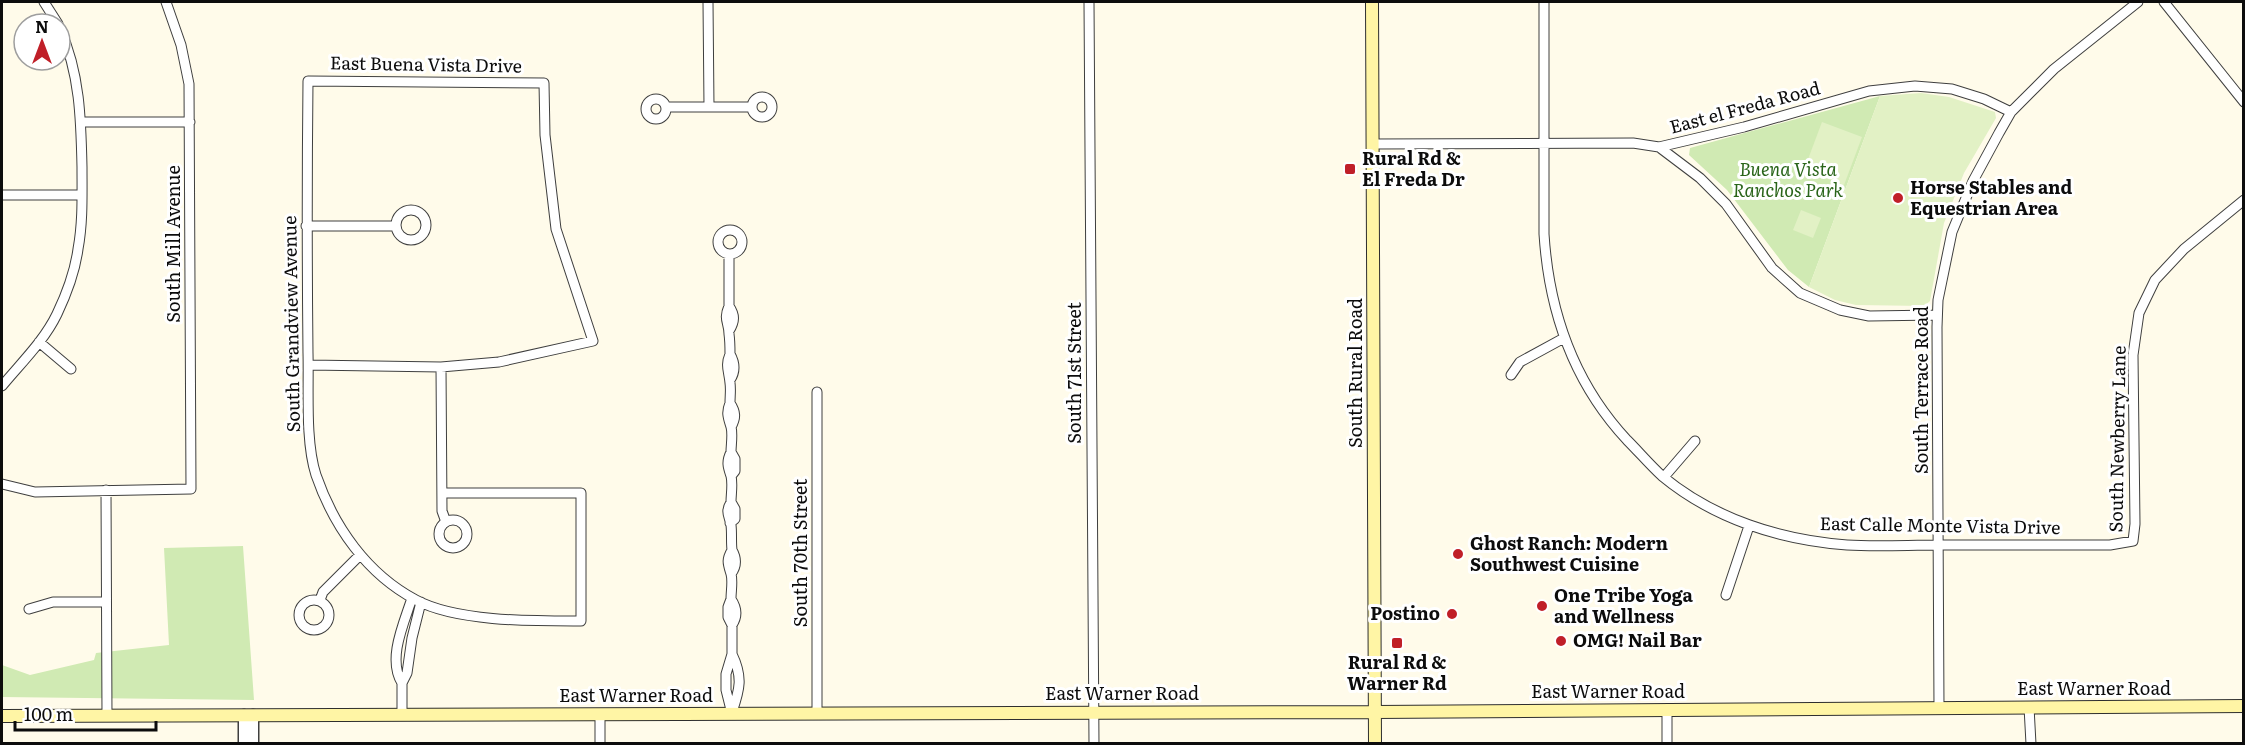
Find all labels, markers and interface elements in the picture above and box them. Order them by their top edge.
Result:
north arrow [12,12,72,72]
text: N [35,14,49,38]
street label: East Buena Vista Drive [330,48,522,79]
street label: East el Freda Road [1666,73,1823,140]
place label: Rural Rd & El Freda Dr [1362,144,1465,192]
park label: Buena Vista Ranchos Park [1733,155,1843,203]
marker: Rural Rd & El Freda Dr [1343,162,1357,176]
street label: South Mill Avenue [159,165,186,323]
place label: Horse Stables and Equestrian Area [1910,173,2072,221]
marker: Horse Stables and Equestrian Area [1891,191,1905,205]
street label: South Grandview Avenue [275,215,306,433]
street label: South Rural Road [1341,298,1368,448]
street label: South 71st Street [1060,301,1087,444]
street label: South Terrace Road [1907,306,1934,474]
street label: South Newberry Lane [2101,345,2132,533]
street label: South 70th Street [786,478,813,627]
street label: East Calle Monte Vista Drive [1819,509,2061,540]
place label: Ghost Ranch: Modern Southwest Cuisine [1470,529,1668,577]
marker: Ghost Ranch: Modern Southwest Cuisine [1451,547,1465,561]
place label: One Tribe Yoga and Wellness [1554,581,1693,629]
place label: Postino [1370,599,1440,626]
marker: One Tribe Yoga and Wellness [1535,599,1549,613]
marker: Postino [1445,607,1459,621]
place label: OMG! Nail Bar [1573,626,1702,653]
marker: OMG! Nail Bar [1554,634,1568,648]
marker: Rural Rd & Warner Rd [1390,636,1404,650]
place label: Rural Rd & Warner Rd [1347,648,1447,696]
street label: East Warner Road [2017,674,2171,701]
street label: East Warner Road [1531,677,1685,704]
street label: East Warner Road [1045,679,1199,706]
street label: East Warner Road [559,681,713,708]
scale bar [15,694,156,732]
text: 100 m [24,700,73,727]

